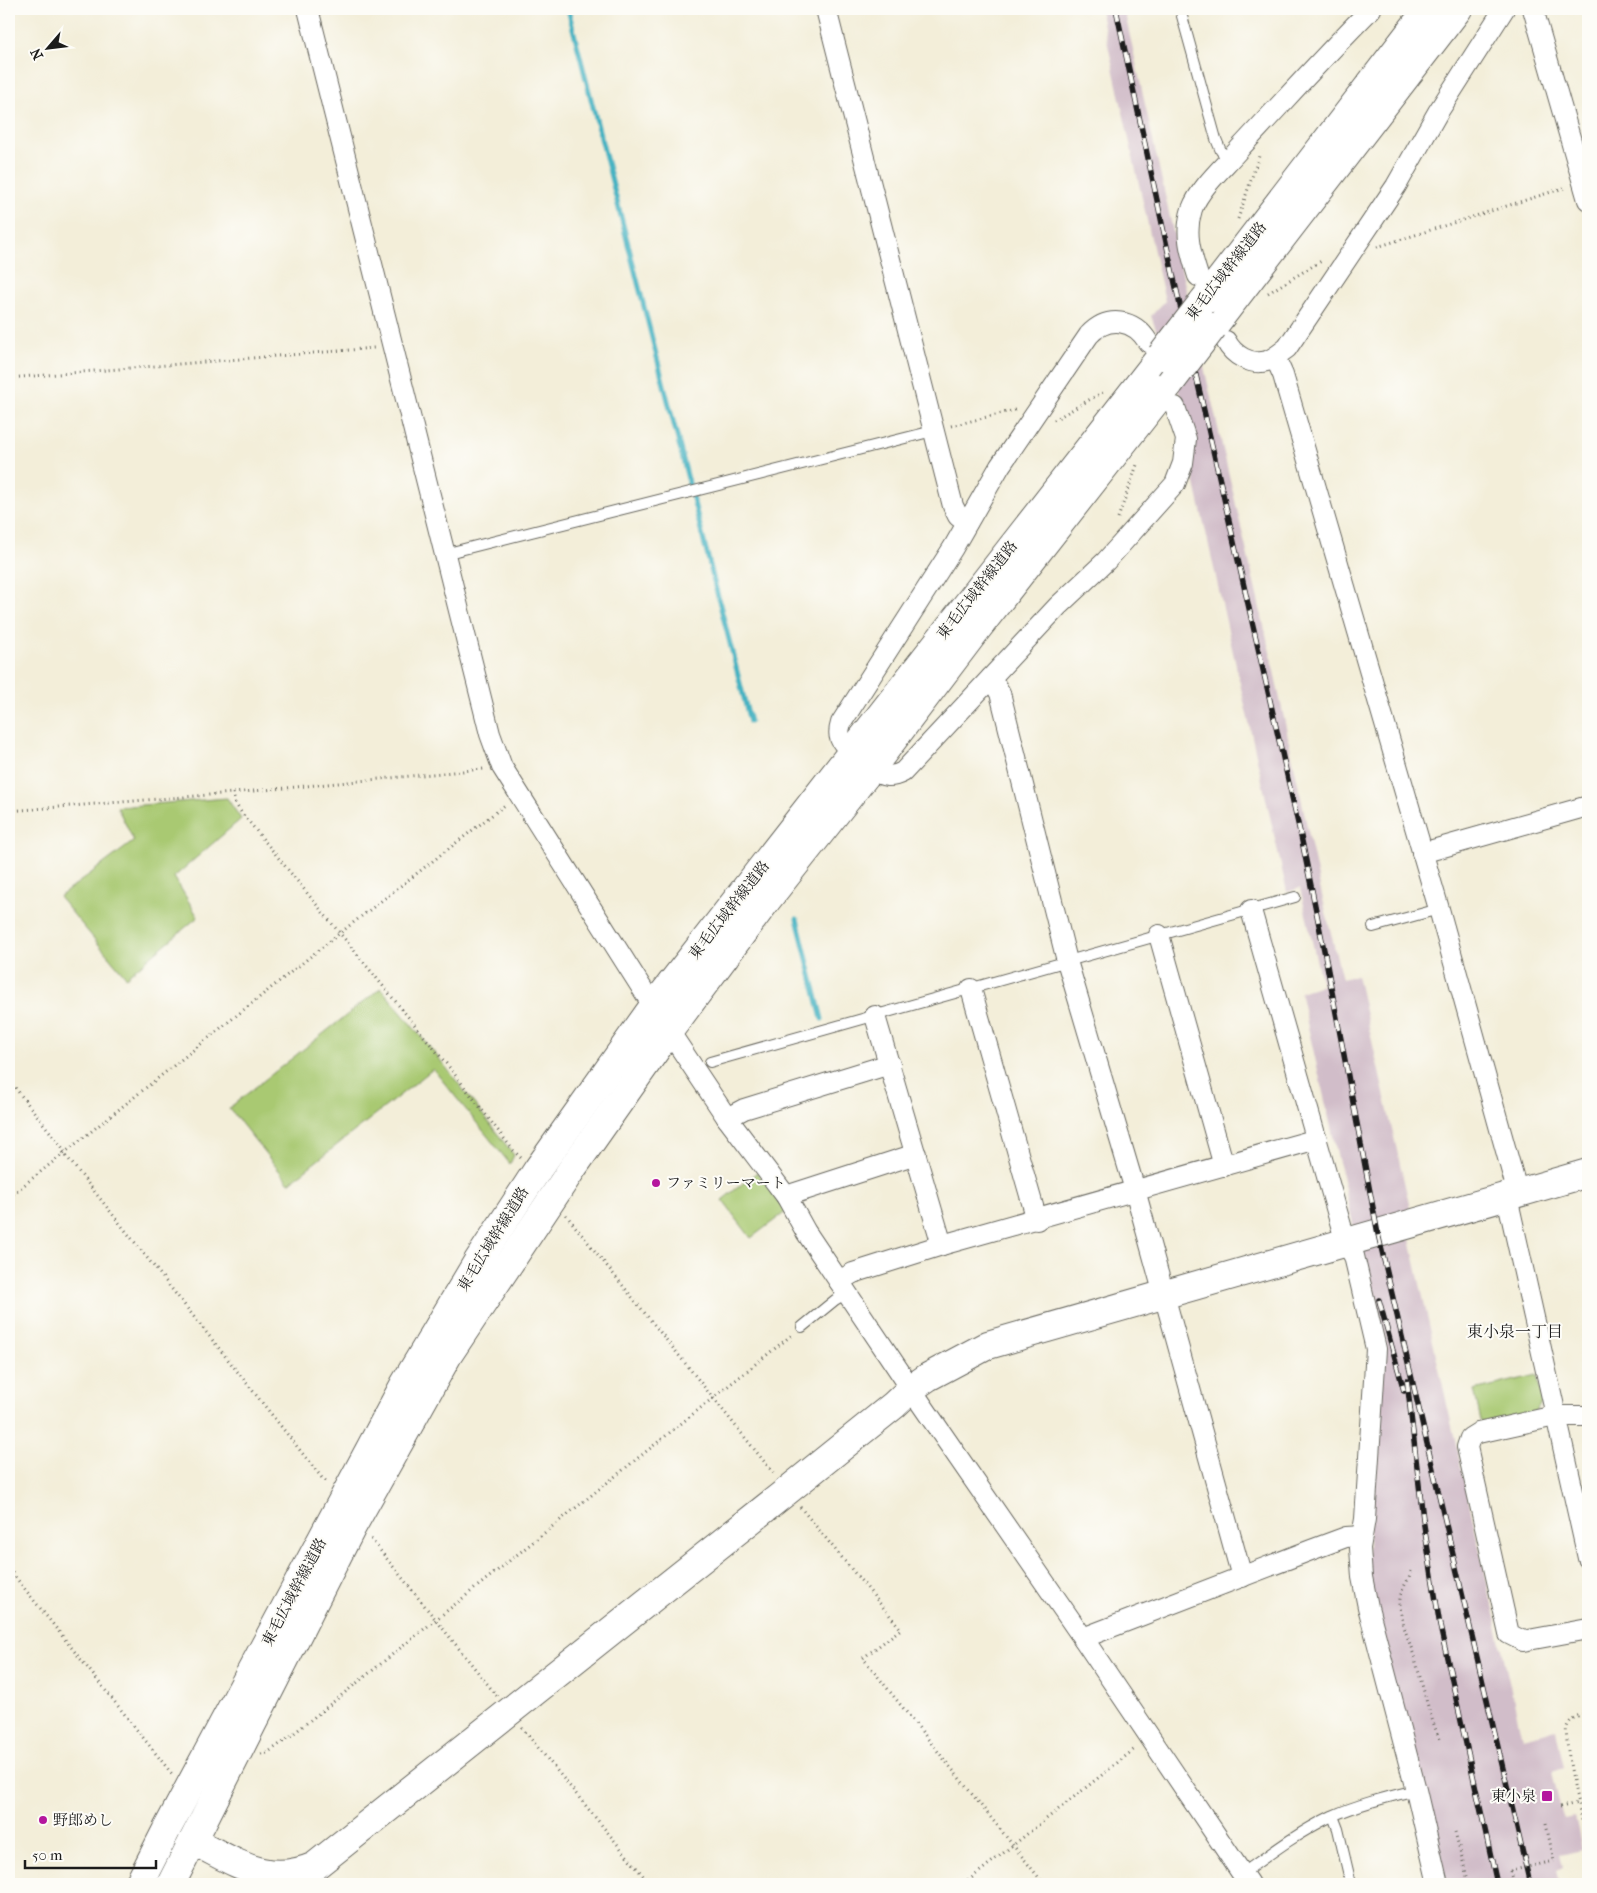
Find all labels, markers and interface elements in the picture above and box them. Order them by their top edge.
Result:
north arrow [22,22,72,72]
text: N [27,45,47,63]
street label: 東毛広域幹線道路 [1182,218,1270,324]
street label: 東毛広域幹線道路 [933,537,1021,643]
street label: 東毛広域幹線道路 [685,857,773,963]
place label: ファミリーマート [666,1174,786,1192]
marker: ファミリーマート [650,1177,662,1189]
street label: 東毛広域幹線道路 [454,1183,532,1295]
district label: 東小泉一丁目 [1467,1322,1563,1341]
street label: 東毛広域幹線道路 [258,1535,330,1649]
place label: 東小泉 [1491,1787,1536,1805]
marker: 東小泉 [1540,1789,1554,1803]
place label: 野郎めし [53,1811,113,1829]
marker: 野郎めし [37,1814,49,1826]
scale bar [25,1838,156,1870]
text: 50 m [32,1846,63,1864]

